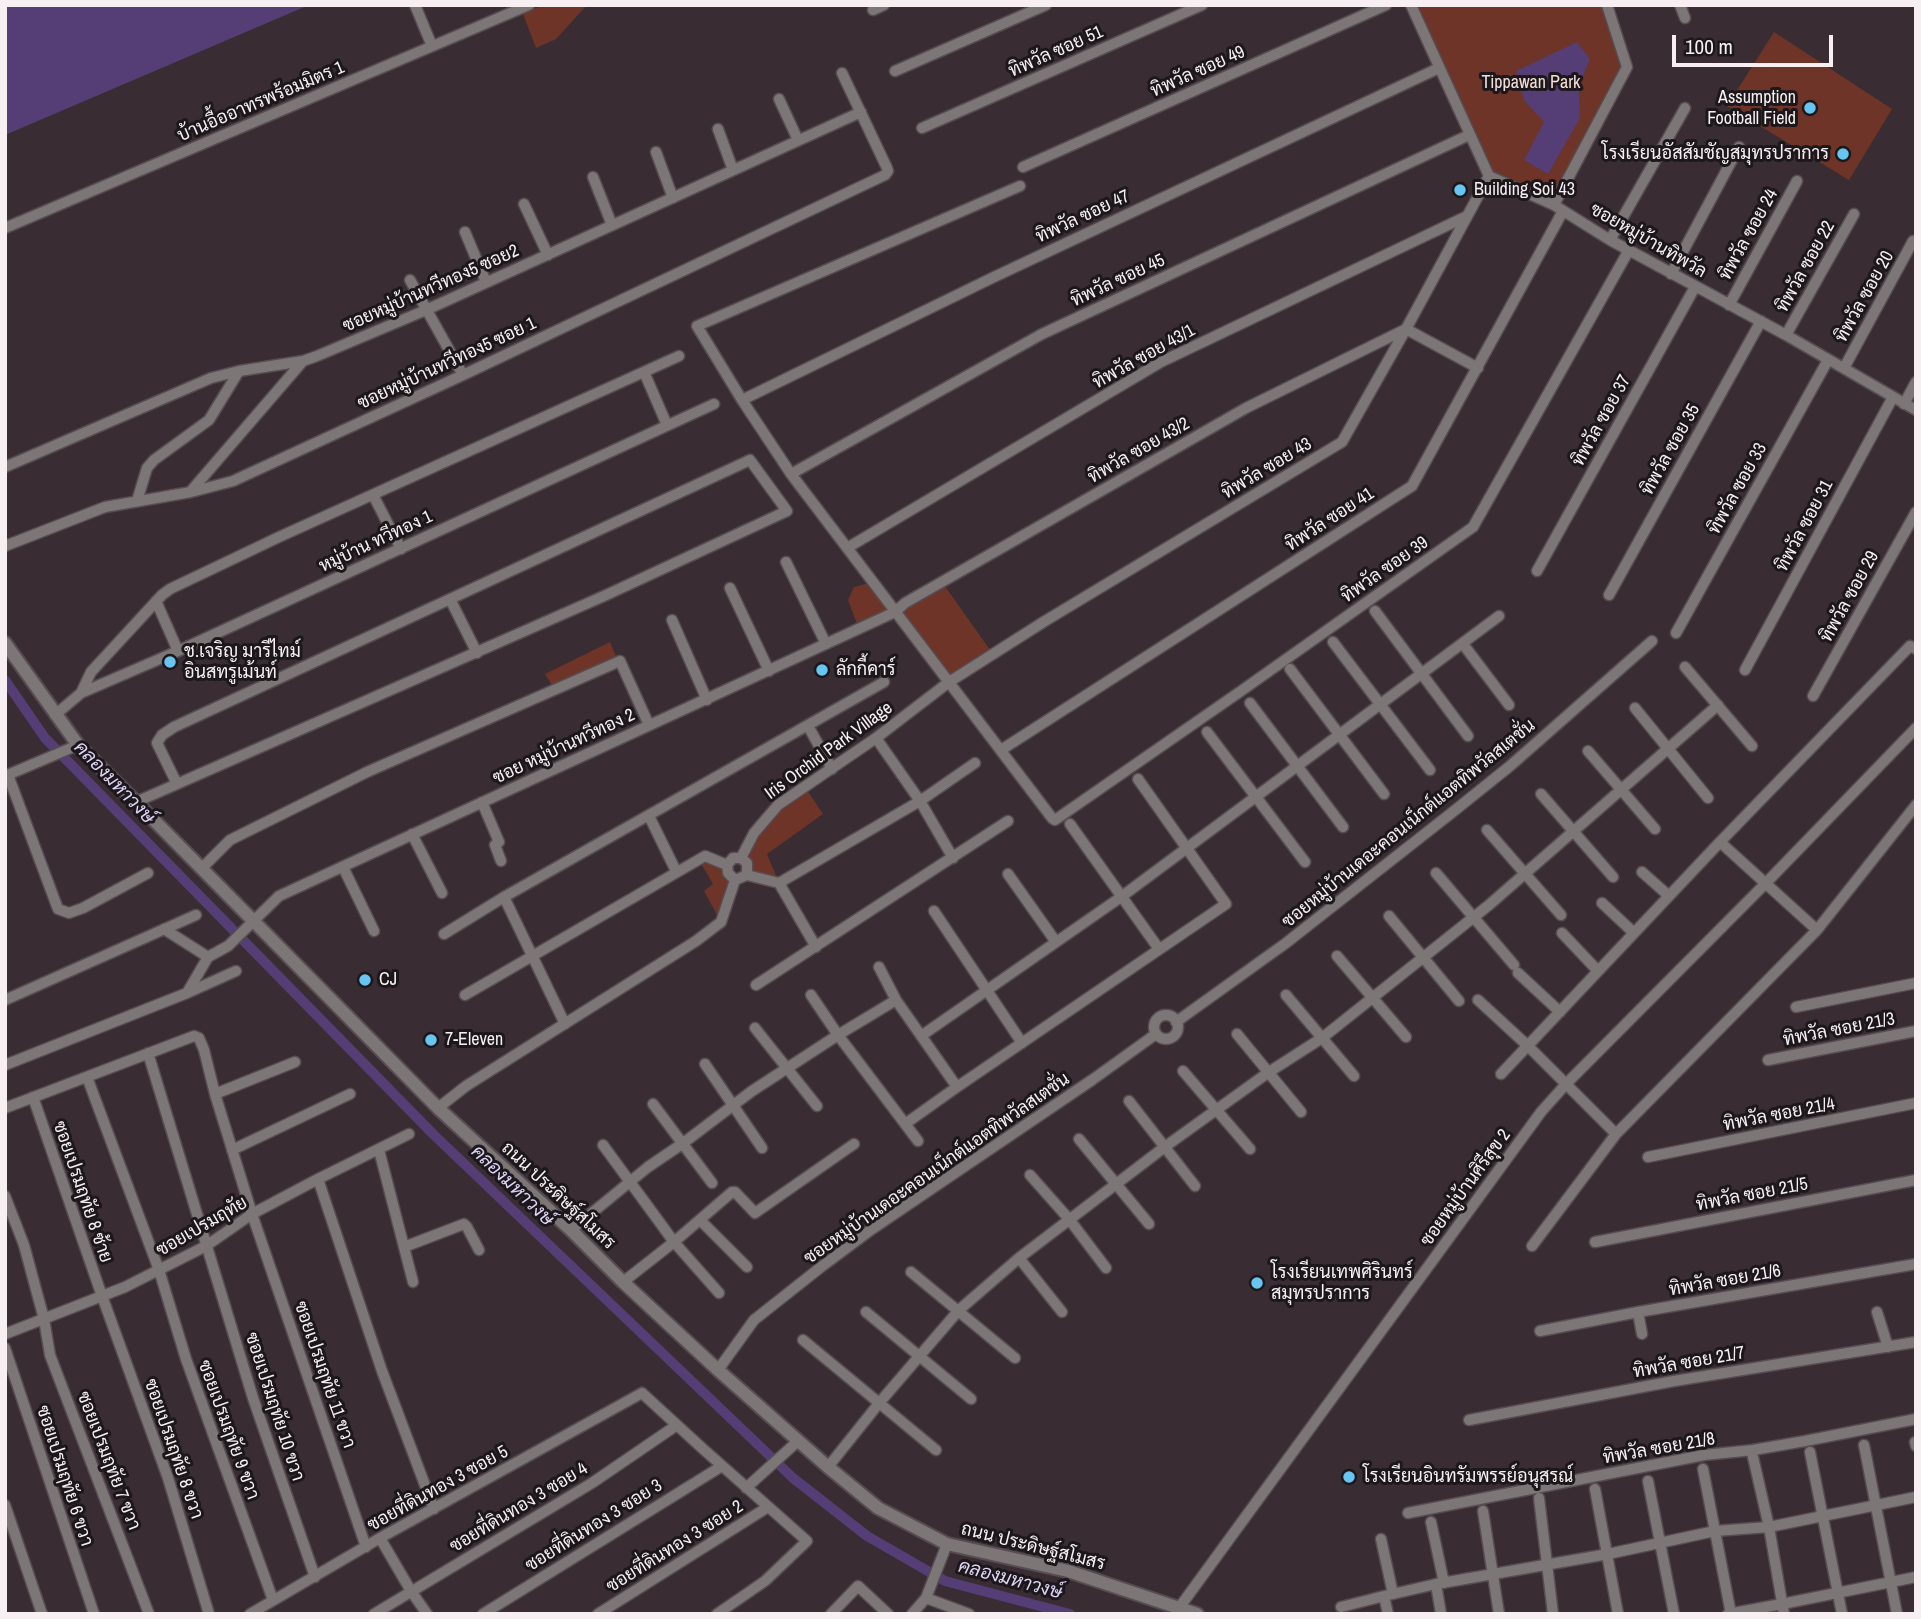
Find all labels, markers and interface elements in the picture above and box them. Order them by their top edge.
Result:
scale bar [1676,21,1837,65]
street label: ทิพวัล ซอย 51 [1005,22,1107,82]
text: 100 m [1685,32,1733,61]
street label: ทิพวัล ซอย 49 [1147,42,1249,102]
street label: บ้านอื้ออาทรพร้อมมิตร 1 [174,57,348,147]
park label: Tippawan Park [1482,72,1580,94]
place label: Assumption Football Field [1707,87,1796,130]
marker: Assumption Football Field [1802,100,1818,116]
place label: โรงเรียนอัสสัมชัญสมุทรปราการ [1602,143,1829,165]
marker: โรงเรียนอัสสัมชัญสมุทรปราการ [1835,146,1851,162]
place label: Building Soi 43 [1474,179,1575,201]
marker: Building Soi 43 [1452,182,1468,198]
street label: ทิพวัล ซอย 47 [1033,186,1133,248]
street label: ทิพวัล ซอย 24 [1715,186,1783,284]
street label: ซอยหมู่บ้านทิพวัล [1586,199,1710,283]
street label: ทิพวัล ซอย 22 [1772,218,1840,316]
street label: ซอยหมู่บ้านทวีทอง5 ซอย2 [340,240,522,338]
street label: ทิพวัล ซอย 20 [1831,248,1899,346]
street label: ทิพวัล ซอย 45 [1068,250,1168,312]
street label: ซอยหมู่บ้านทวีทอง5 ซอย 1 [354,313,540,415]
street label: ทิพวัล ซอย 43/1 [1089,320,1199,394]
street label: ทิพวัล ซอย 37 [1568,372,1636,470]
street label: ทิพวัล ซอย 35 [1637,401,1705,499]
street label: ทิพวัล ซอย 43/2 [1085,413,1193,489]
street label: ทิพวัล ซอย 43 [1218,434,1316,504]
street label: ทิพวัล ซอย 33 [1704,440,1772,538]
street label: ทิพวัล ซอย 31 [1772,476,1838,576]
street label: ทิพวัล ซอย 41 [1282,483,1378,557]
street label: หมู่บ้าน ทวีทอง 1 [316,506,436,578]
street label: ทิพวัล ซอย 39 [1337,532,1433,608]
street label: ทิพวัล ซอย 29 [1816,548,1884,646]
place label: ช.เจริญ มารีไทม์ อินสทรูเม้นท์ [184,641,301,684]
marker: ช.เจริญ มารีไทม์ อินสทรูเม้นท์ [162,654,178,670]
place label: ลักกี้คาร์ [836,659,895,681]
marker: ลักกี้คาร์ [814,662,830,678]
street label: Iris Orchid Park Village [761,697,897,805]
street label: ซอย หมู่บ้านทวีทอง 2 [490,705,638,789]
street label: ซอยหมู่บ้านเดอะคอนเน็กต์แอตทิพวัลสเตชั่น [1278,715,1540,933]
water label: คลองมหาวงษ์ [69,737,159,829]
place label: CJ [379,969,397,991]
marker: CJ [357,972,373,988]
street label: ทิพวัล ซอย 21/3 [1781,1009,1897,1051]
place label: 7-Eleven [445,1029,503,1051]
marker: 7-Eleven [423,1032,439,1048]
street label: ซอยหมู่บ้านเดอะคอนเน็กต์แอตทิพวัลสเตชั่น [800,1069,1074,1269]
street label: ทิพวัล ซอย 21/4 [1721,1094,1837,1136]
street label: ซอยเปรมฤทัย 8 ซ้าย [48,1118,116,1266]
street label: ซอยหมู่บ้านศิรีสุข 2 [1416,1125,1516,1251]
street label: ถนน ประดิษฐ์สโมสร [497,1138,619,1254]
water label: คลองมหาวงษ์ [466,1141,558,1231]
street label: ทิพวัล ซอย 21/5 [1694,1174,1810,1216]
street label: ซอยเปรมฤทัย [153,1192,251,1262]
street label: ทิพวัล ซอย 21/6 [1667,1261,1783,1301]
place label: โรงเรียนเทพศิรินทร์ สมุทรปราการ [1271,1262,1413,1304]
marker: โรงเรียนเทพศิรินทร์ สมุทรปราการ [1249,1275,1265,1291]
street label: ซอยเปรมฤทัย 11 ขวา [289,1299,359,1451]
street label: ซอยเปรมฤทัย 10 ขวา [240,1330,308,1484]
street label: ทิพวัล ซอย 21/7 [1631,1343,1747,1383]
street label: ซอยเปรมฤทัย 9 ขวา [193,1357,263,1503]
street label: ซอยเปรมฤทัย 8 ขวา [139,1376,207,1522]
street label: ซอยเปรมฤทัย 7 ขวา [72,1389,144,1533]
street label: ซอยเปรมฤทัย 6 ขวา [31,1403,97,1549]
street label: ทิพวัล ซอย 21/8 [1601,1429,1717,1469]
street label: ซอยที่ดินทอง 3 ซอย 5 [364,1441,512,1537]
street label: ซอยที่ดินทอง 3 ซอย 4 [446,1458,592,1558]
place label: โรงเรียนอินทรัมพรรย์อนุสรณ์ [1363,1466,1573,1488]
marker: โรงเรียนอินทรัมพรรย์อนุสรณ์ [1341,1469,1357,1485]
street label: ซอยที่ดินทอง 3 ซอย 3 [522,1475,666,1577]
street label: ซอยที่ดินทอง 3 ซอย 2 [603,1496,747,1598]
street label: ถนน ประดิษฐ์สโมสร [959,1519,1107,1575]
water label: คลองมหาวงษ์ [956,1555,1064,1605]

